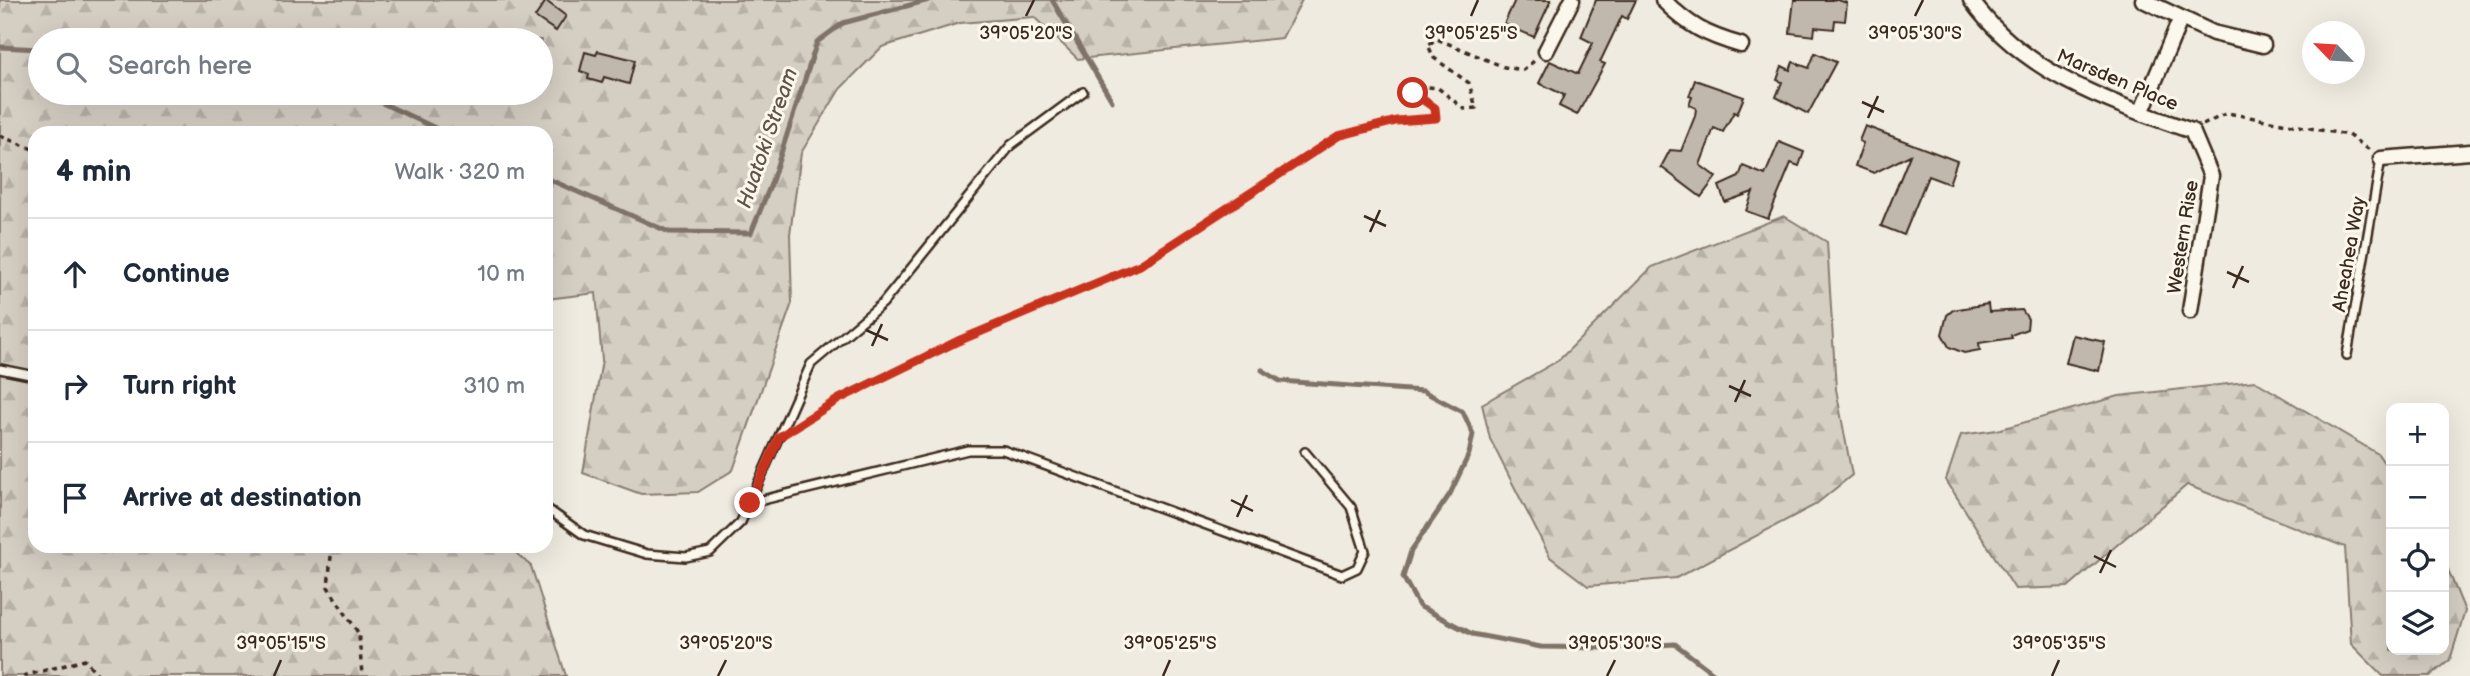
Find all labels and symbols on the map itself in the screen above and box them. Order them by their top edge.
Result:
north arrow [2302,21,2365,84]
text: 39°05'20"S [979,23,1073,44]
text: 39°05'25"S [1424,23,1518,44]
text: 39°05'30"S [1868,23,1962,44]
street label: Marsden Place [2053,44,2182,116]
water label: Huatoki Stream [732,65,803,211]
route start [1397,77,1428,108]
street label: Western Rise [2163,179,2204,296]
street label: Aheahea Way [2328,194,2371,314]
route end [734,487,765,518]
text: 39°05'15"S [236,633,326,654]
text: 39°05'20"S [679,633,773,654]
text: 39°05'25"S [1123,633,1217,654]
text: 39°05'30"S [1568,633,1662,654]
text: 39°05'35"S [2012,633,2106,654]

